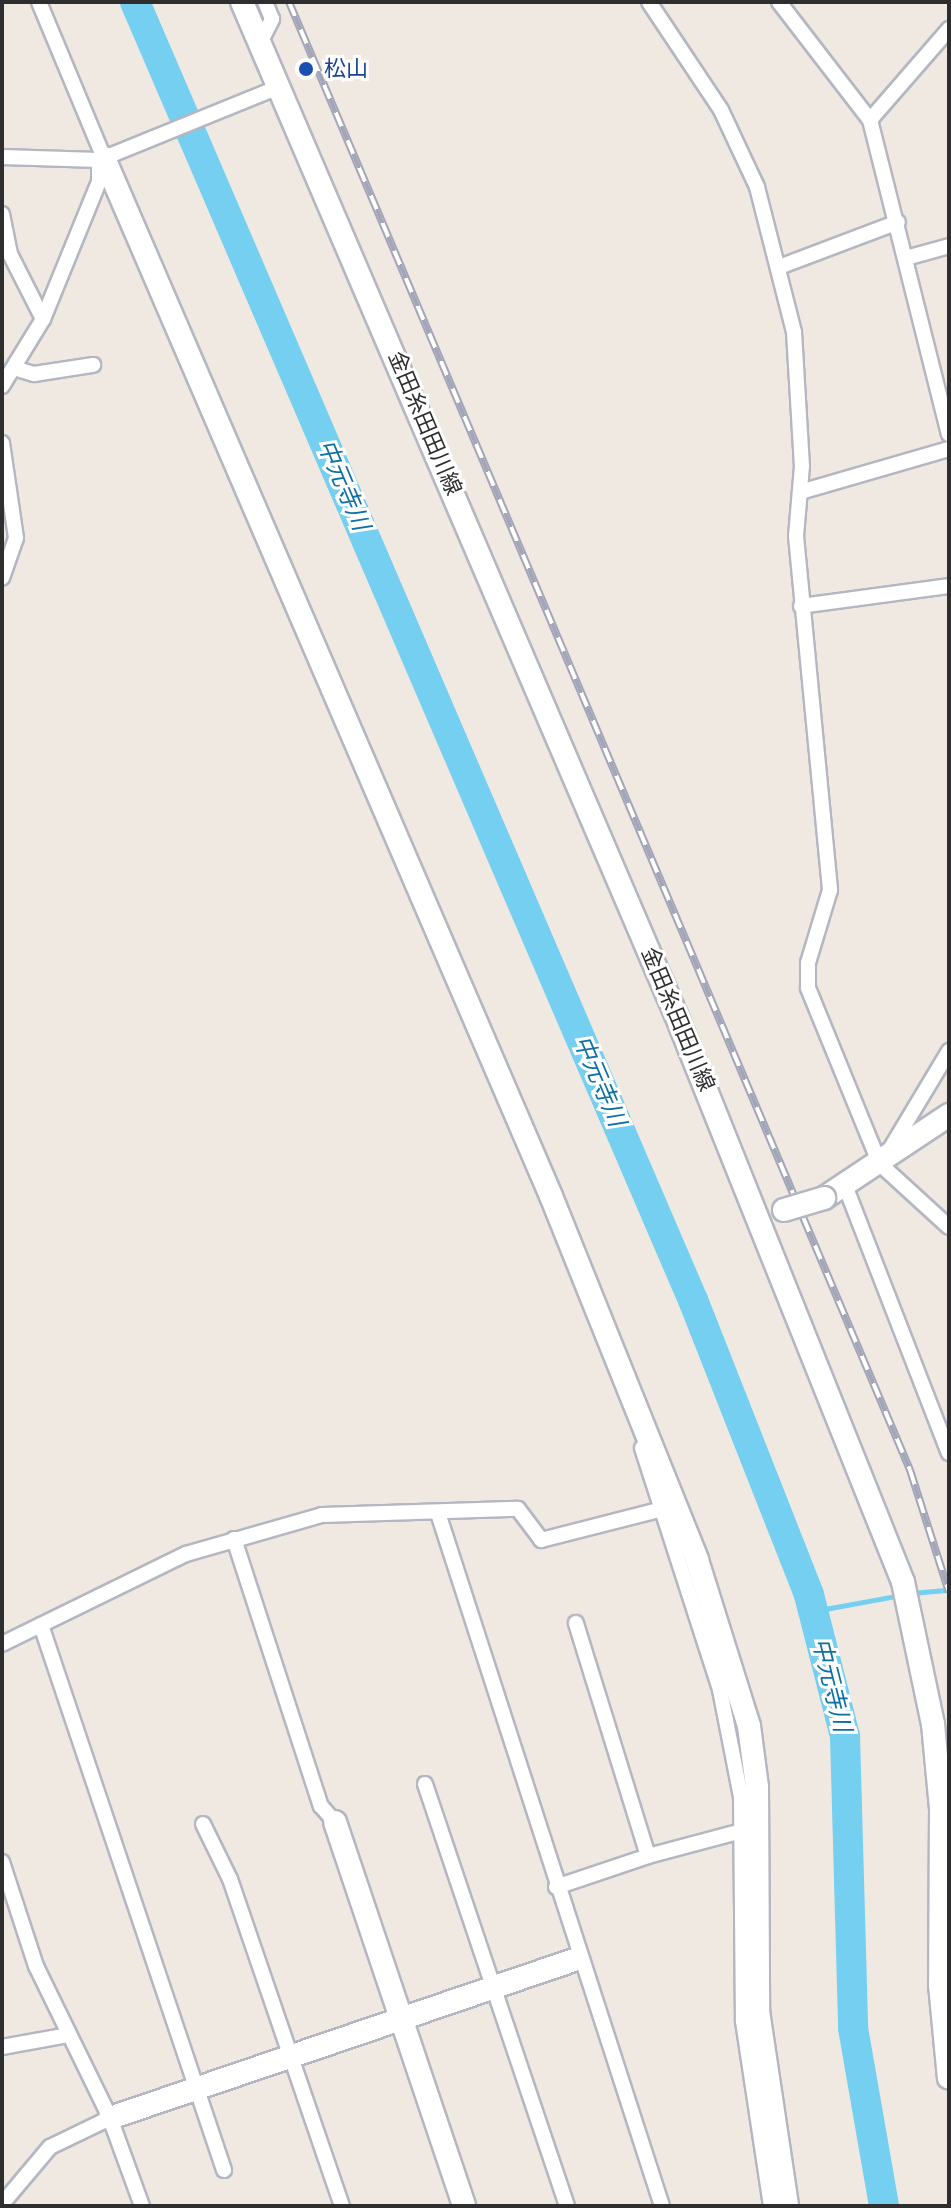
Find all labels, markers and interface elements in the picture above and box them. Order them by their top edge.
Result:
place label: 松山 [324,56,368,82]
marker: 松山 [295,58,317,80]
street label: 金田糸田田川線 [383,347,467,499]
water label: 中元寺川 [311,435,375,535]
street label: 金田糸田田川線 [636,943,720,1095]
water label: 中元寺川 [567,1031,631,1131]
water label: 中元寺川 [805,1635,857,1735]

